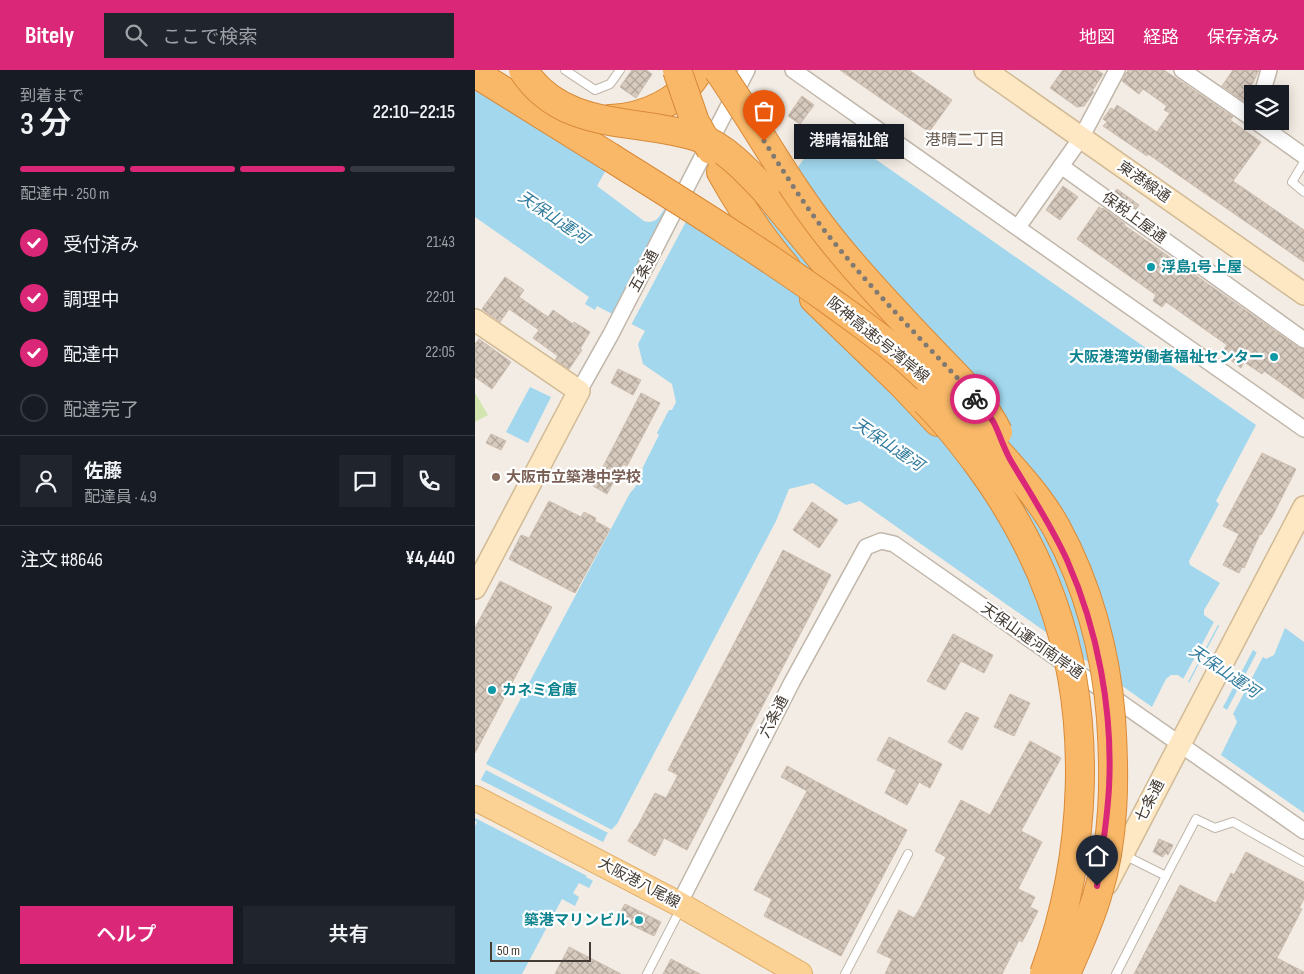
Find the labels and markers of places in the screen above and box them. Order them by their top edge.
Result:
pin [743,90,785,141]
callout: 港晴福祉館 [794,124,904,158]
place label: 浮島1号上屋 [1161,258,1242,277]
marker: 浮島1号上屋 [1145,261,1157,273]
place label: 大阪港湾労働者福祉センター [1069,348,1264,367]
marker: 大阪港湾労働者福祉センター [1268,351,1280,363]
place label: 大阪市立築港中学校 [506,468,641,487]
marker: 大阪市立築港中学校 [490,471,502,483]
place label: カネミ倉庫 [502,681,577,700]
marker: カネミ倉庫 [486,684,498,696]
pin [1076,835,1118,886]
place label: 築港マリンビル [524,911,629,930]
marker: 築港マリンビル [633,914,645,926]

